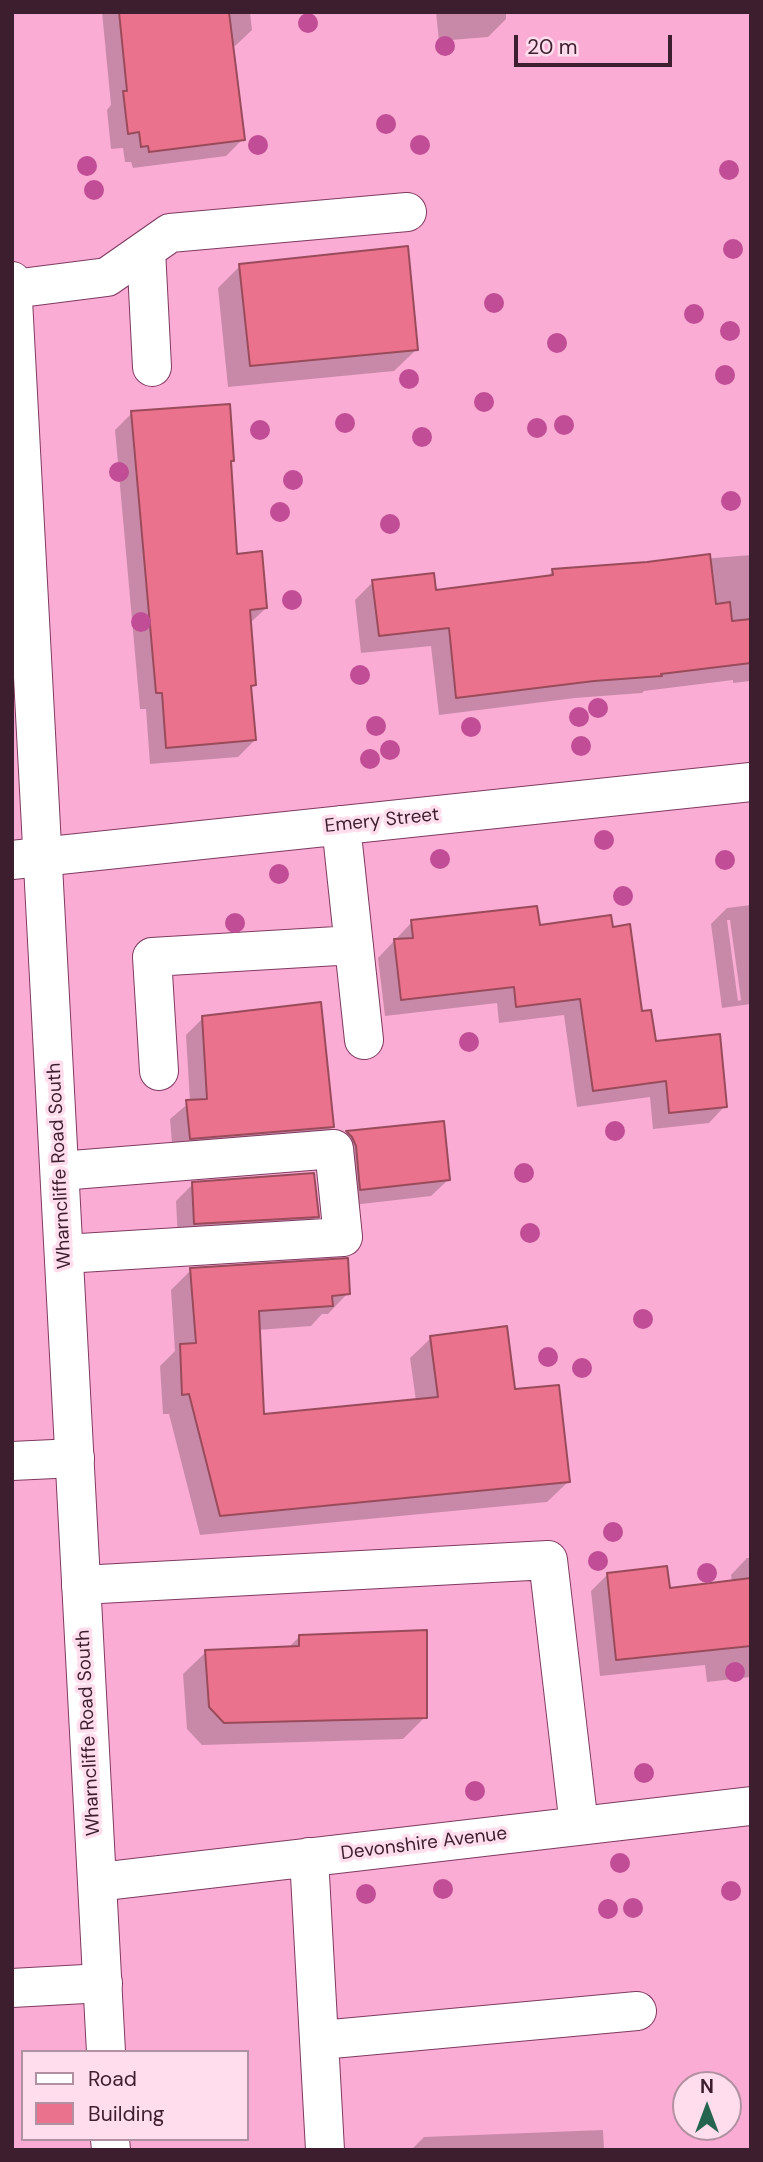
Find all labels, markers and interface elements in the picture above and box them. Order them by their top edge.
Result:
scale bar [518,21,676,65]
text: 20 m [527,33,578,61]
street label: Emery Street [324,804,440,838]
street label: Wharncliffe Road South [43,1062,77,1270]
street label: Wharncliffe Road South [72,1629,106,1837]
street label: Devonshire Avenue [340,1822,508,1866]
legend [21,2050,248,2141]
text: Road [88,2065,137,2093]
north arrow [672,2071,742,2141]
text: N [700,2074,714,2099]
text: Building [88,2100,164,2128]

